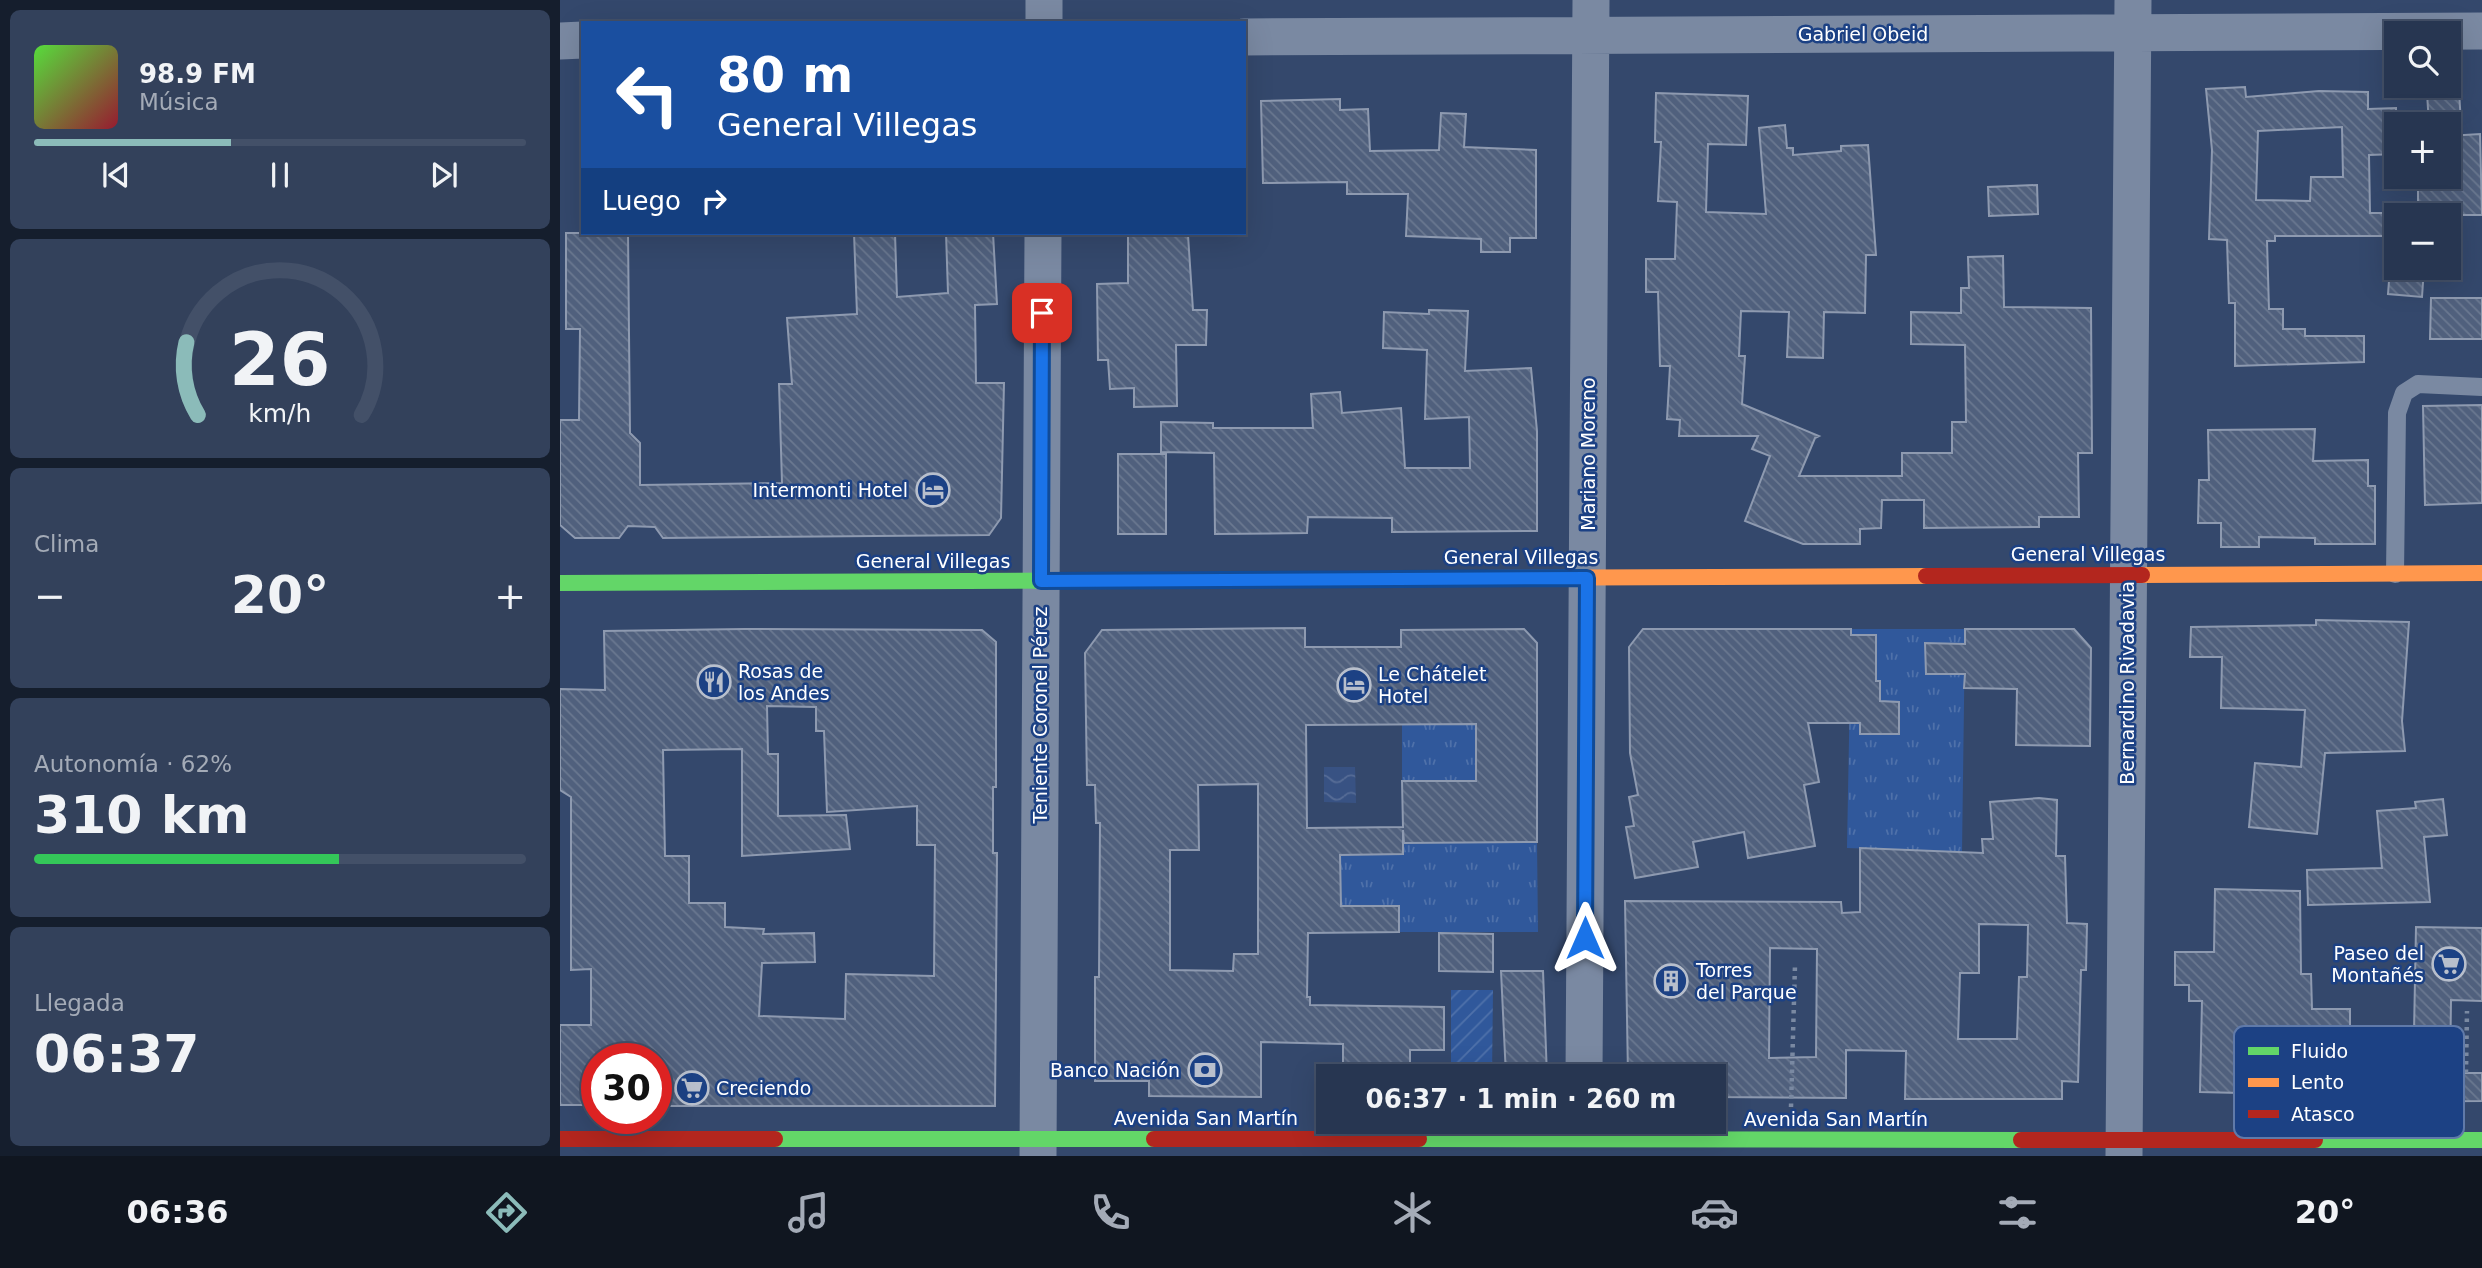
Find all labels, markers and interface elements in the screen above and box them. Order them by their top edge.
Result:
map controls [2384,21,2461,280]
button: search [2384,21,2461,98]
street label: Gabriel Obeid [1798,23,1928,45]
text: 80 m [717,47,853,104]
icon: left [602,49,693,140]
text: 98.9 FM [139,59,256,89]
text: Música [139,89,219,115]
text: General Villegas [717,106,977,144]
button: + [2384,112,2461,189]
icon: previous [97,156,135,194]
icon: pause [261,156,299,194]
icon: next [425,156,463,194]
icon: right [695,182,733,220]
text: Luego [602,186,681,216]
button: − [2384,203,2461,280]
pin [1012,283,1072,343]
icon: arrive [1023,294,1061,332]
text: 26 [229,317,331,402]
street label: Mariano Moreno [1577,377,1599,531]
text: km/h [248,399,312,428]
hotel icon: Intermonti Hotel [914,471,952,509]
place label: Intermonti Hotel [752,479,908,501]
text: Clima [34,531,99,557]
street label: General Villegas [2011,543,2165,565]
street label: General Villegas [1444,546,1598,568]
street label: General Villegas [856,550,1010,572]
text: 20° [231,565,329,625]
text: − [34,574,66,618]
text: + [494,574,526,618]
street label: Bernardino Rivadavia [2116,581,2138,785]
street label: Teniente Coronel Pérez [1029,607,1051,824]
place label: Rosas de los Andes [738,660,830,704]
restaurant icon: Rosas de los Andes [695,663,733,701]
place label: Le Chátelet Hotel [1378,663,1487,707]
hotel icon: Le Chátelet Hotel [1335,666,1373,704]
text: Autonomía · 62% [34,751,232,777]
text: 310 km [34,785,249,845]
position arrow [1548,901,1622,975]
place label: Paseo del Montañés [2331,942,2424,986]
supermarket icon: Paseo del Montañés [2430,945,2468,983]
place label: Torres del Parque [1695,959,1797,1003]
building icon: Torres del Parque [1652,962,1690,1000]
text: Llegada [34,990,125,1016]
text: 06:37 [34,1024,200,1084]
legend [2234,1026,2464,1138]
text: Fluido [2291,1040,2348,1062]
speed limit sign: 30 [581,1043,672,1134]
bank icon: Banco Nación [1186,1051,1224,1089]
place label: Banco Nación [1050,1059,1180,1081]
supermarket icon: Creciendo [673,1069,711,1107]
text: Lento [2291,1071,2344,1093]
place label: Creciendo [716,1077,812,1099]
text: 06:37 · 1 min · 260 m [1366,1084,1676,1114]
text: Atasco [2291,1103,2355,1125]
street label: Avenida San Martín [1114,1107,1298,1129]
street label: Avenida San Martín [1744,1108,1928,1130]
icon: directions [482,1188,531,1237]
icon: music [784,1188,833,1237]
icon: phone [1086,1188,1135,1237]
icon: climate [1388,1188,1437,1237]
icon: car [1690,1188,1739,1237]
icon: filters [1993,1188,2042,1237]
text: 06:36 [127,1193,228,1231]
text: 20° [2295,1193,2355,1231]

